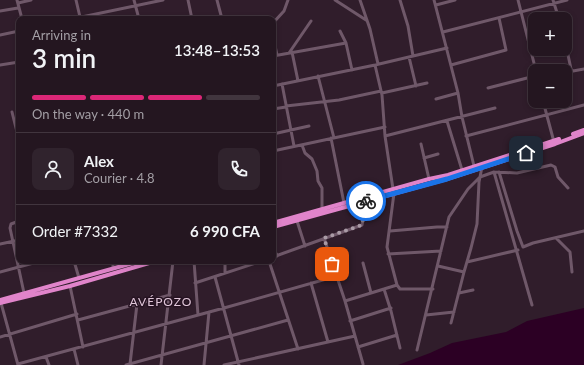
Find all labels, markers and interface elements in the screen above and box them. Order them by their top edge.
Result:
map controls [528,12,572,108]
button: + [528,12,572,56]
text: Arriving in [32,27,91,43]
text: 13:48–13:53 [174,41,260,59]
text: 3 min [32,42,96,74]
button: − [528,64,572,108]
text: On the way · 440 m [32,106,144,122]
pin [509,136,543,170]
icon: home [515,142,537,164]
button: person [32,148,74,190]
button: phone [218,148,260,190]
text: Alex [84,152,114,170]
text: Courier · 4.8 [84,170,155,186]
courier [346,181,386,221]
icon: bike [355,190,377,212]
text: Order #7332 [32,222,118,240]
text: 6 990 CFA [190,222,260,240]
pin [315,247,349,281]
icon: bag [321,253,343,275]
district label: AVÉPOZO [130,294,192,309]

